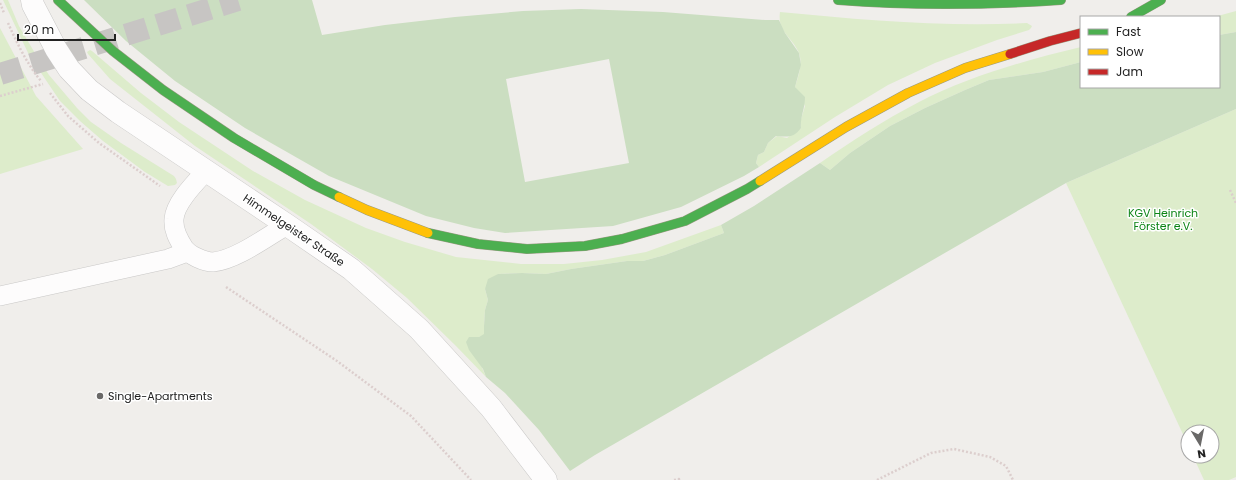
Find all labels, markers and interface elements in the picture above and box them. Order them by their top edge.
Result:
scale bar [18,16,115,42]
legend [1080,16,1220,88]
text: 20 m [24,21,54,38]
text: Fast [1116,23,1141,40]
text: Slow [1116,43,1144,60]
text: Jam [1116,63,1143,80]
street label: Himmelgeister Straße [240,190,348,270]
park label: KGV Heinrich Förster e.V. [1128,205,1198,234]
place label: Single-Apartments [108,388,213,404]
marker: Single-Apartments [95,391,105,401]
north arrow [1180,424,1220,464]
text: N [1196,445,1207,462]

